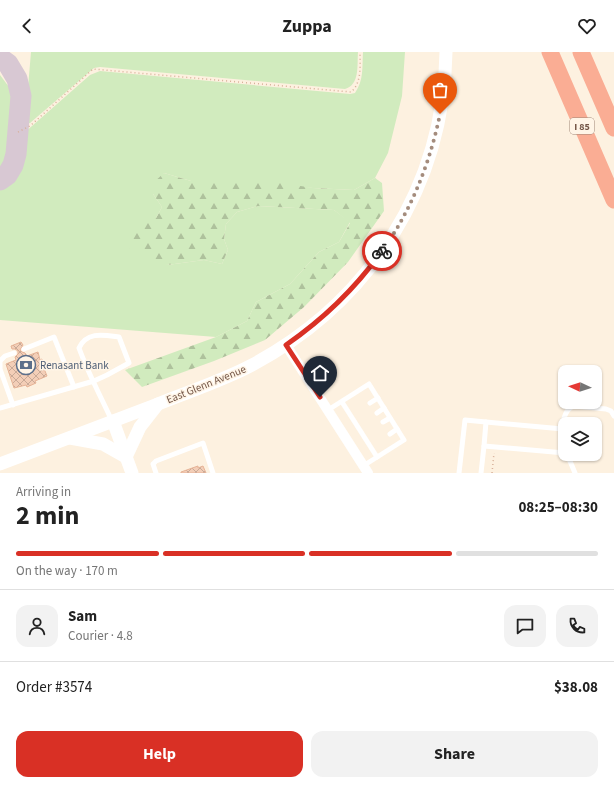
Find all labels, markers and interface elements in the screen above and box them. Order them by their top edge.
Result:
text: Zuppa [282,14,332,39]
icon: back [16,15,38,37]
icon: heart [576,15,598,37]
pin [423,73,457,114]
icon: bag [429,79,451,101]
road number: I 85 [570,118,594,134]
courier [362,231,402,271]
icon: bike [371,240,393,262]
bank icon: Renasant Bank [15,354,37,376]
pin [303,356,337,397]
place label: Renasant Bank [40,358,109,373]
street label: East Glenn Avenue [164,361,249,407]
icon: home [309,362,331,384]
north arrow [558,365,602,409]
map controls [558,365,602,461]
button: layers [558,417,602,461]
text: Arriving in [16,483,71,501]
text: 2 min [16,497,79,534]
text: 08:25–08:30 [518,497,598,518]
text: On the way · 170 m [16,562,118,580]
button: person [16,605,58,647]
button: chat [504,605,546,647]
button: phone [556,605,598,647]
text: Sam [68,606,97,627]
text: Courier · 4.8 [68,627,133,645]
text: Order #3574 [16,677,92,698]
text: $38.08 [554,677,598,698]
button: Help [16,731,303,777]
button: Share [311,731,598,777]

